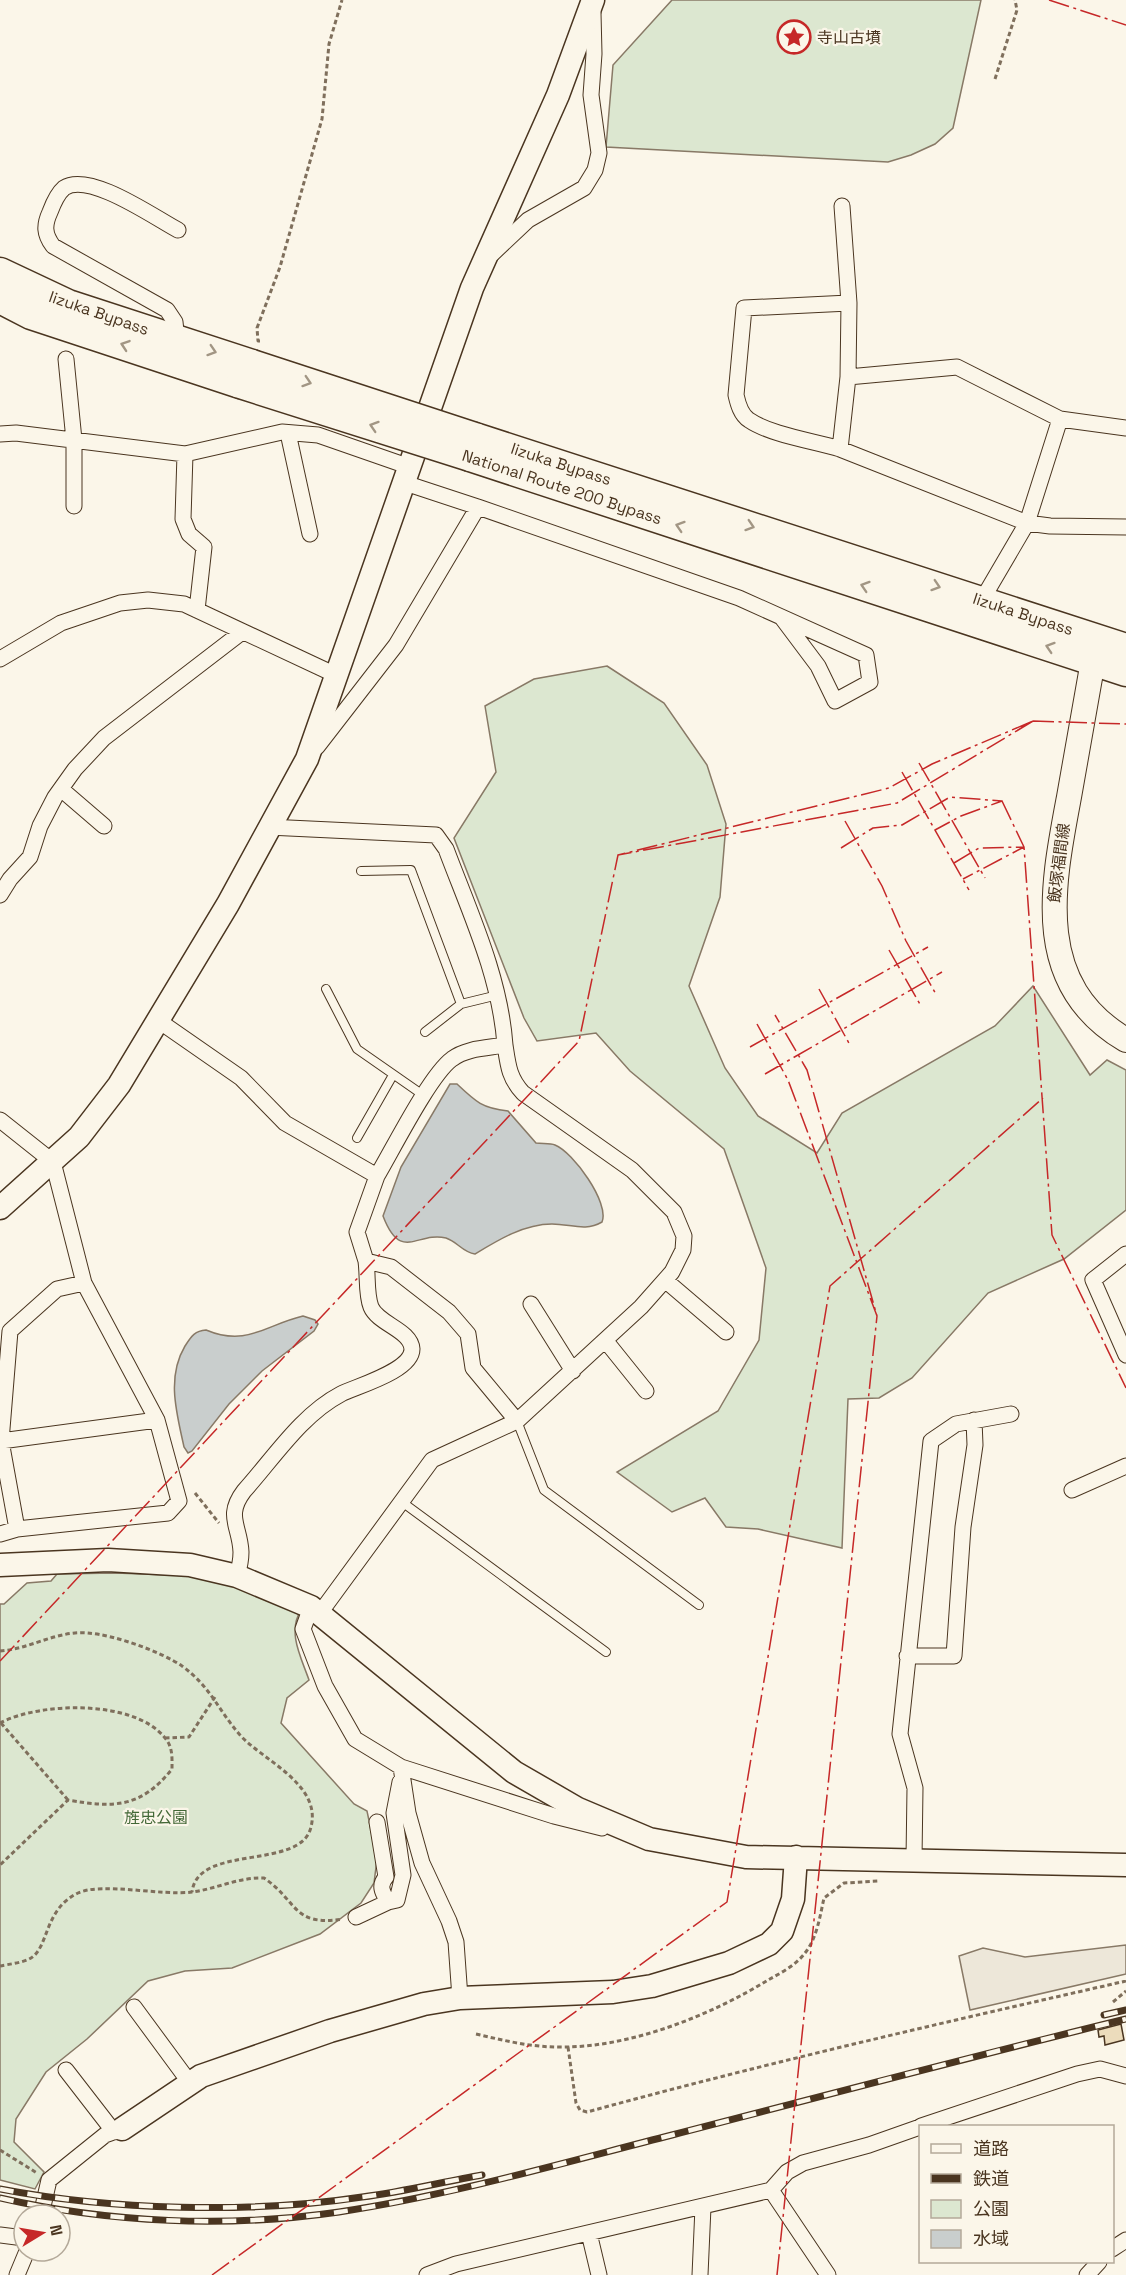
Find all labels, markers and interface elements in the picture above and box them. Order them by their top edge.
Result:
place icon: 寺山古墳 [776,19,812,55]
place label: 寺山古墳 [817,27,881,48]
street label: Iizuka Bypass [46,286,152,340]
one-way arrow [120,339,131,352]
one-way arrow [206,344,217,356]
one-way arrow [301,375,312,387]
one-way arrow [369,421,380,433]
street label: Iizuka Bypass [508,438,614,490]
street label: National Route 200 Bypass [459,445,665,529]
one-way arrow [744,519,755,531]
one-way arrow [675,520,686,533]
one-way arrow [930,579,941,591]
one-way arrow [860,581,871,594]
street label: Iizuka Bypass [970,588,1076,640]
one-way arrow [1045,642,1056,654]
street label: 飯塚福間線 [1044,822,1074,904]
park label: 旌忠公園 [124,1807,188,1828]
legend [919,2125,1114,2263]
text: 道路 [973,2137,1009,2160]
text: 鉄道 [973,2167,1009,2190]
text: 公園 [973,2197,1009,2220]
north arrow [12,2203,72,2263]
text: N [45,2223,68,2238]
text: 水域 [973,2227,1009,2250]

